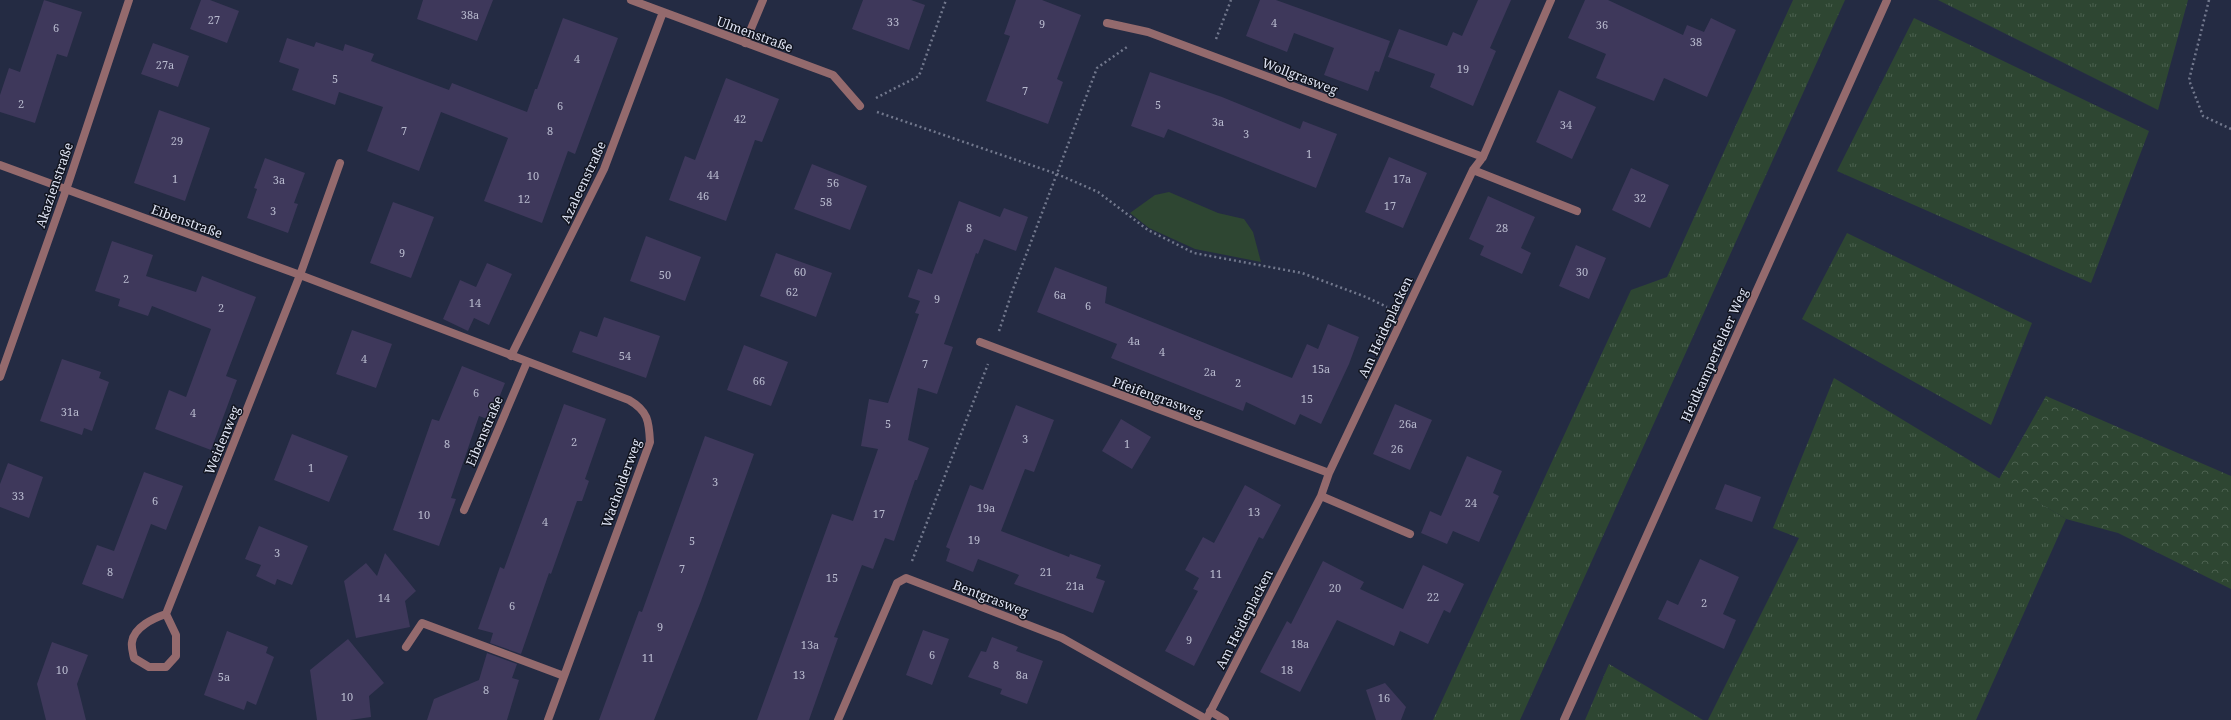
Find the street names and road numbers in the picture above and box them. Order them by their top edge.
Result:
street label: Ulmenstraße [714,12,796,56]
street label: Wollgrasweg [1260,53,1340,99]
street label: Azaleenstraße [556,138,610,226]
street label: Akazienstraße [31,140,77,230]
street label: Eibenstraße [149,200,225,242]
street label: Am Heideplacken [1354,273,1417,380]
street label: Heidkamperfelder Weg [1676,285,1752,425]
street label: Pfeifengrasweg [1110,372,1206,422]
street label: Eibenstraße [461,393,507,469]
street label: Weidenweg [200,403,244,477]
street label: Wacholderweg [597,436,645,530]
street label: Am Heideplacken [1211,566,1277,672]
street label: Bentgrasweg [951,575,1031,621]

